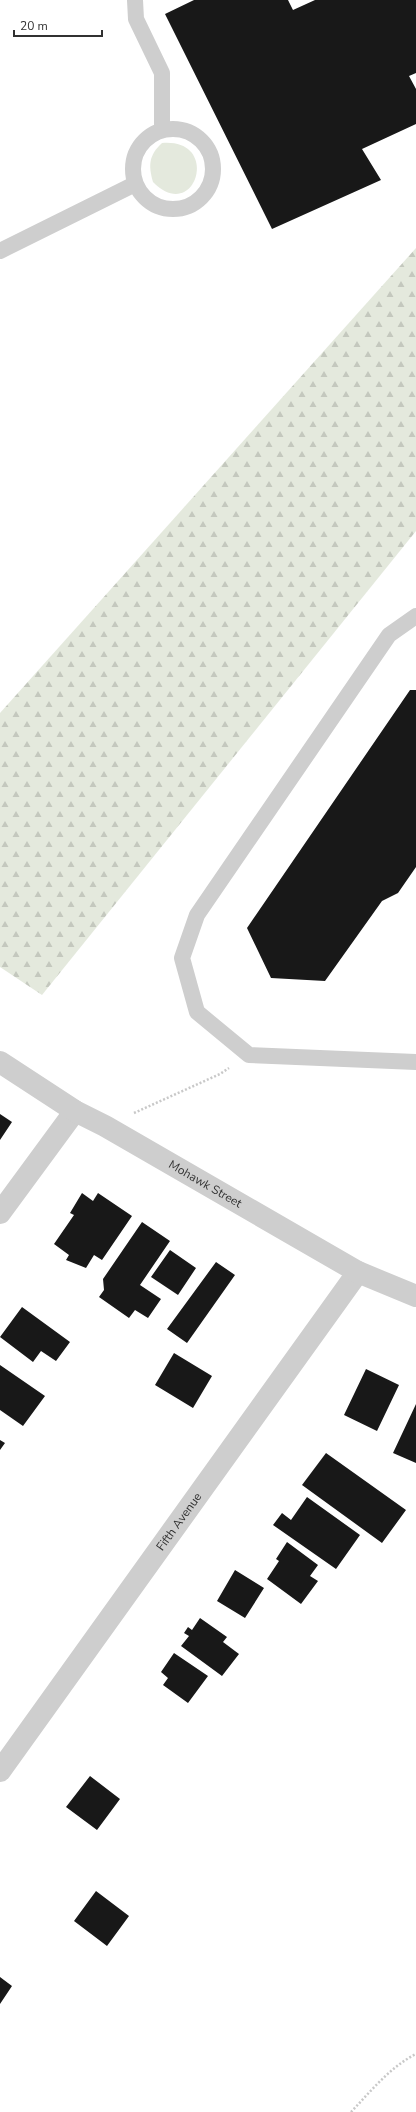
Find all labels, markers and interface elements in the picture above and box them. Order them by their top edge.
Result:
scale bar [14,12,102,38]
text: 20 m [20,18,48,34]
street label: Mohawk Street [166,1156,246,1212]
street label: Fifth Avenue [153,1489,205,1554]

